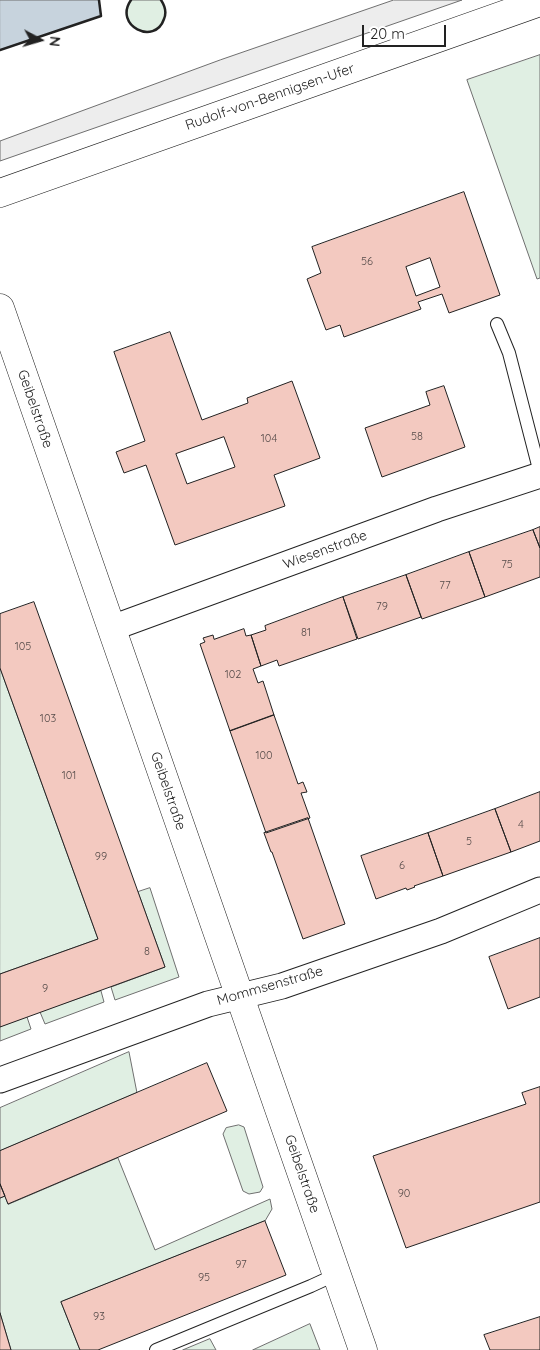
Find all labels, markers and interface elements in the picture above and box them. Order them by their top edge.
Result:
north arrow [15,15,65,65]
scale bar [365,15,449,47]
text: 20 m [370,24,405,43]
text: N [45,35,64,48]
street label: Rudolf-von-Bennigsen-Ufer [183,60,357,134]
house number: 56 [361,255,373,269]
street label: Geibelstraße [14,368,56,450]
house number: 58 [411,430,423,444]
house number: 104 [261,432,277,446]
street label: Wiesenstraße [281,527,369,573]
house number: 75 [501,558,513,572]
house number: 77 [439,579,451,593]
house number: 79 [376,600,388,614]
house number: 81 [301,626,311,640]
house number: 105 [15,640,31,654]
house number: 102 [225,668,241,682]
house number: 103 [40,712,56,726]
house number: 100 [255,749,273,763]
street label: Geibelstraße [147,750,189,832]
house number: 101 [62,769,76,783]
house number: 4 [518,818,524,832]
house number: 5 [466,835,472,849]
house number: 99 [95,850,107,864]
house number: 6 [399,859,405,873]
house number: 8 [144,945,150,959]
street label: Mommsenstraße [215,963,325,1009]
house number: 9 [42,982,48,996]
street label: Geibelstraße [281,1133,323,1215]
house number: 90 [398,1187,410,1201]
house number: 97 [235,1258,247,1272]
house number: 95 [198,1271,210,1285]
house number: 93 [93,1310,105,1324]

